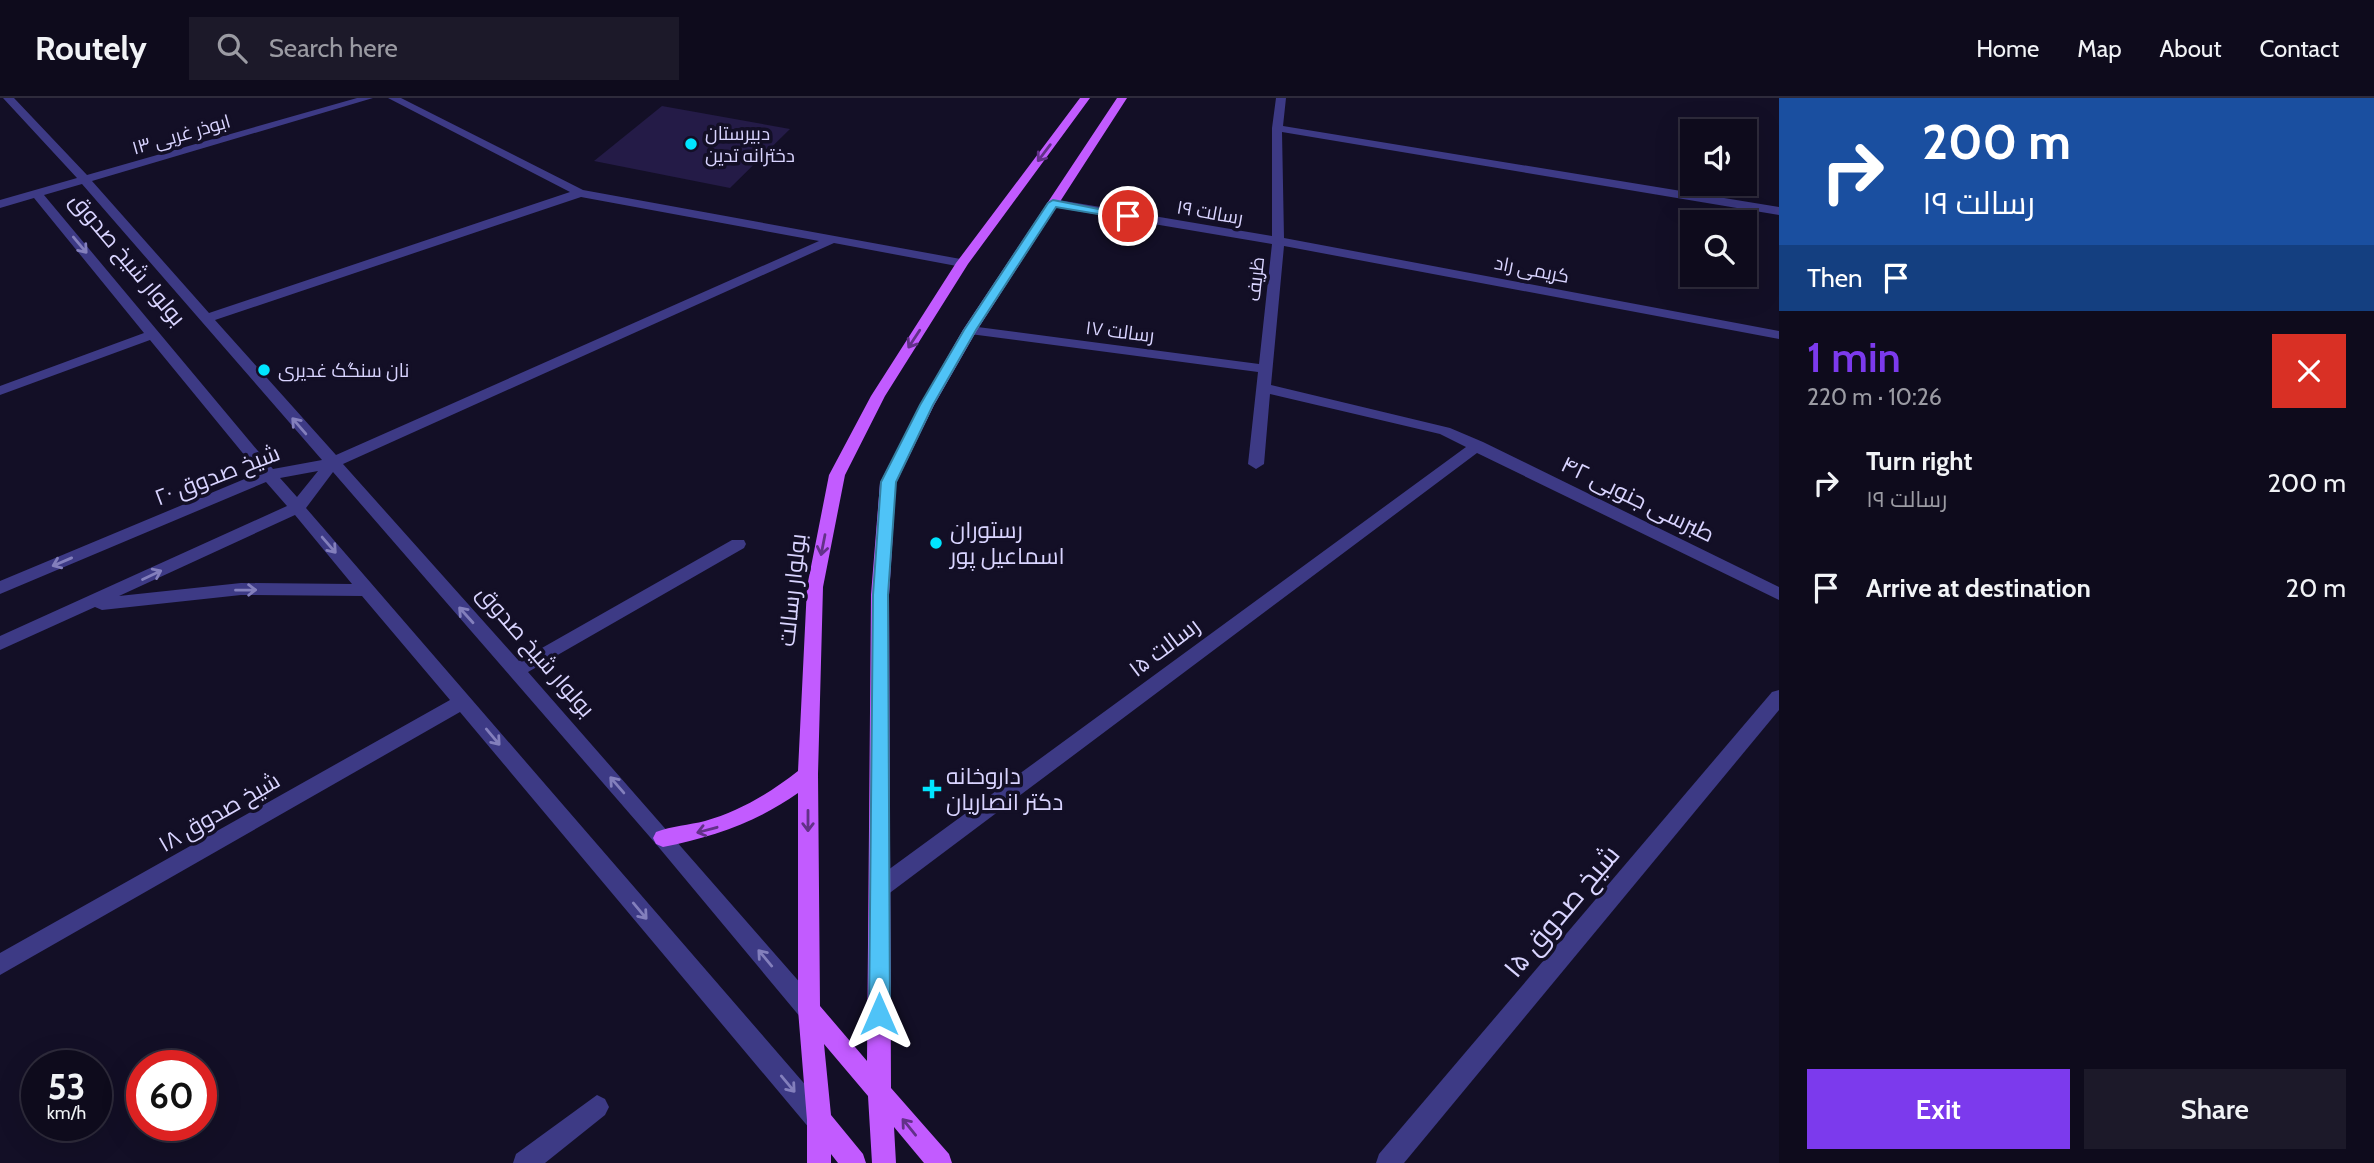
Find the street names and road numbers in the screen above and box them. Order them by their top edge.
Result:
street label: ابوذر غربی ۱۳ [129,109,233,160]
street label: بولوار شیخ صدوق [63,187,192,333]
street label: رسالت ۱۹ [1175,195,1245,230]
street label: کریمی راد [1492,251,1571,288]
street label: ظریف [1242,256,1269,303]
street label: رسالت ۱۷ [1084,316,1156,347]
street label: شیخ صدوق ۲۰ [150,438,284,514]
street label: طبرسی جنوبی ۴۲ [1557,450,1719,548]
street label: بولوار رسالت [772,532,812,648]
street label: بولوار شیخ صدوق [470,579,601,724]
street label: رسالت ۱۵ [1123,611,1205,683]
street label: شیخ صدوق ۱۸ [153,766,286,860]
street label: شیخ صدوق ۱۵ [1496,838,1628,986]

